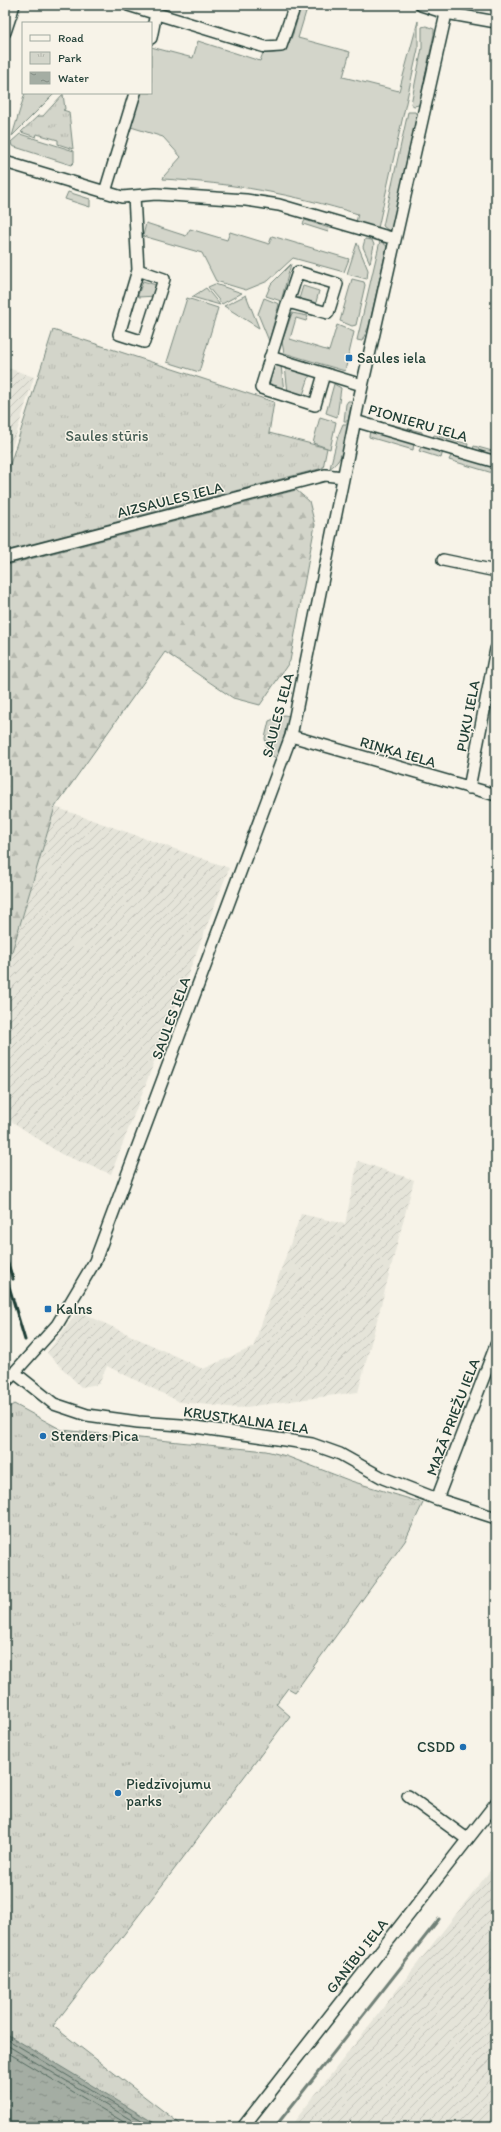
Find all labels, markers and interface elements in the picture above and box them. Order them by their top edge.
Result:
legend [22,22,152,94]
text: Road [58,31,84,45]
text: Park [58,51,82,65]
text: Water [58,71,89,85]
place label: Saules iela [357,349,426,367]
marker: Saules iela [344,353,354,363]
street label: PIONIERU IELA [366,400,470,446]
park label: Saules stūris [66,427,149,445]
street label: AIZSAULES IELA [115,478,225,522]
street label: SAULES IELA [258,670,298,759]
street label: PUĶU IELA [452,678,484,753]
street label: RIŅĶA IELA [358,733,439,772]
street label: SAULES IELA [148,974,194,1062]
place label: Kalns [56,1300,93,1318]
marker: Kalns [43,1304,53,1314]
street label: MAZĀ PRIEŽU IELA [422,1355,484,1478]
street label: KRUSTKALNA IELA [182,1402,310,1438]
place label: Stenders Pica [51,1427,139,1445]
marker: Stenders Pica [38,1431,48,1441]
place label: CSDD [417,1738,455,1756]
marker: CSDD [458,1742,468,1752]
place label: Piedzīvojumu parks [126,1775,211,1810]
marker: Piedzīvojumu parks [113,1788,123,1798]
street label: GANĪBU IELA [322,1915,392,1997]

